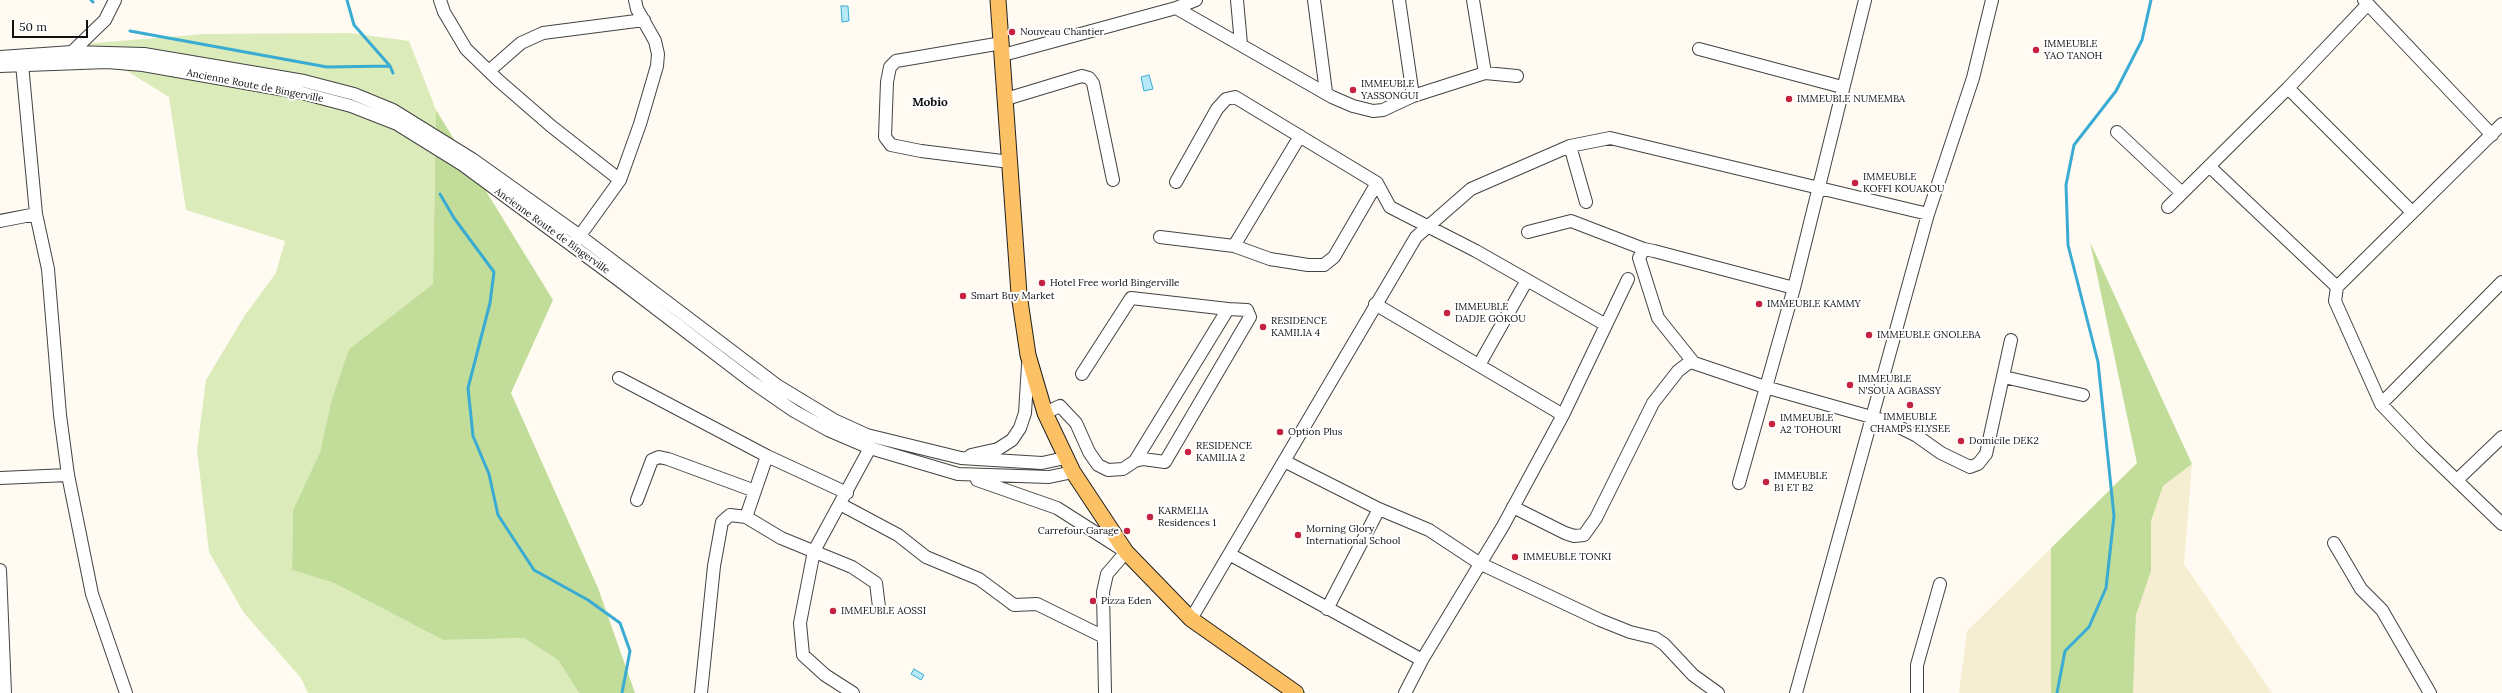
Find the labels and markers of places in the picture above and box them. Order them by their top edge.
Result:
place label: Nouveau Chantier [1020,26,1104,38]
marker: Nouveau Chantier [1007,27,1017,37]
place label: IMMEUBLE YAO TANOH [2044,38,2102,62]
marker: IMMEUBLE YAO TANOH [2031,45,2041,55]
place label: IMMEUBLE YASSONGUI [1361,78,1418,102]
marker: IMMEUBLE YASSONGUI [1348,85,1358,95]
place label: IMMEUBLE NUMEMBA [1797,93,1905,105]
marker: IMMEUBLE NUMEMBA [1784,94,1794,104]
place label: IMMEUBLE KOFFI KOUAKOU [1863,171,1944,194]
marker: IMMEUBLE KOFFI KOUAKOU [1850,178,1860,188]
place label: Hotel Free world Bingerville [1050,277,1180,289]
marker: Hotel Free world Bingerville [1037,278,1047,288]
place label: Smart Buy Market [971,290,1055,302]
marker: Smart Buy Market [958,291,968,301]
place label: IMMEUBLE KAMMY [1767,298,1861,310]
marker: IMMEUBLE KAMMY [1754,299,1764,309]
place label: IMMEUBLE DADJE GOKOU [1455,301,1526,324]
marker: IMMEUBLE DADJE GOKOU [1442,308,1452,318]
place label: RESIDENCE KAMILIA 4 [1271,315,1327,338]
marker: RESIDENCE KAMILIA 4 [1258,322,1268,332]
place label: IMMEUBLE GNOLEBA [1877,329,1980,341]
marker: IMMEUBLE GNOLEBA [1864,330,1874,340]
place label: IMMEUBLE N'SOUA AGBASSY [1858,373,1941,396]
marker: IMMEUBLE N'SOUA AGBASSY [1845,380,1855,390]
marker: IMMEUBLE CHAMPS ELYSEE [1905,400,1915,410]
place label: IMMEUBLE CHAMPS ELYSEE [1870,411,1950,434]
place label: IMMEUBLE A2 TOHOURI [1780,412,1841,436]
marker: IMMEUBLE A2 TOHOURI [1767,419,1777,429]
place label: Option Plus [1288,426,1342,438]
marker: Option Plus [1275,427,1285,437]
place label: Domicile DEK2 [1969,435,2039,447]
marker: Domicile DEK2 [1956,436,1966,446]
place label: RESIDENCE KAMILIA 2 [1196,440,1252,464]
marker: RESIDENCE KAMILIA 2 [1183,447,1193,457]
place label: IMMEUBLE B1 ET B2 [1774,470,1828,494]
marker: IMMEUBLE B1 ET B2 [1761,477,1771,487]
place label: KARMELIA Residences 1 [1158,505,1216,528]
marker: KARMELIA Residences 1 [1145,512,1155,522]
place label: Morning Glory International School [1306,523,1401,546]
place label: Carrefour Garage [1038,525,1119,537]
marker: Carrefour Garage [1122,526,1132,536]
marker: Morning Glory International School [1293,530,1303,540]
place label: IMMEUBLE TONKI [1523,551,1611,563]
marker: IMMEUBLE TONKI [1510,552,1520,562]
place label: Pizza Eden [1101,595,1152,607]
marker: Pizza Eden [1088,596,1098,606]
place label: IMMEUBLE AOSSI [841,605,926,617]
marker: IMMEUBLE AOSSI [828,606,838,616]

